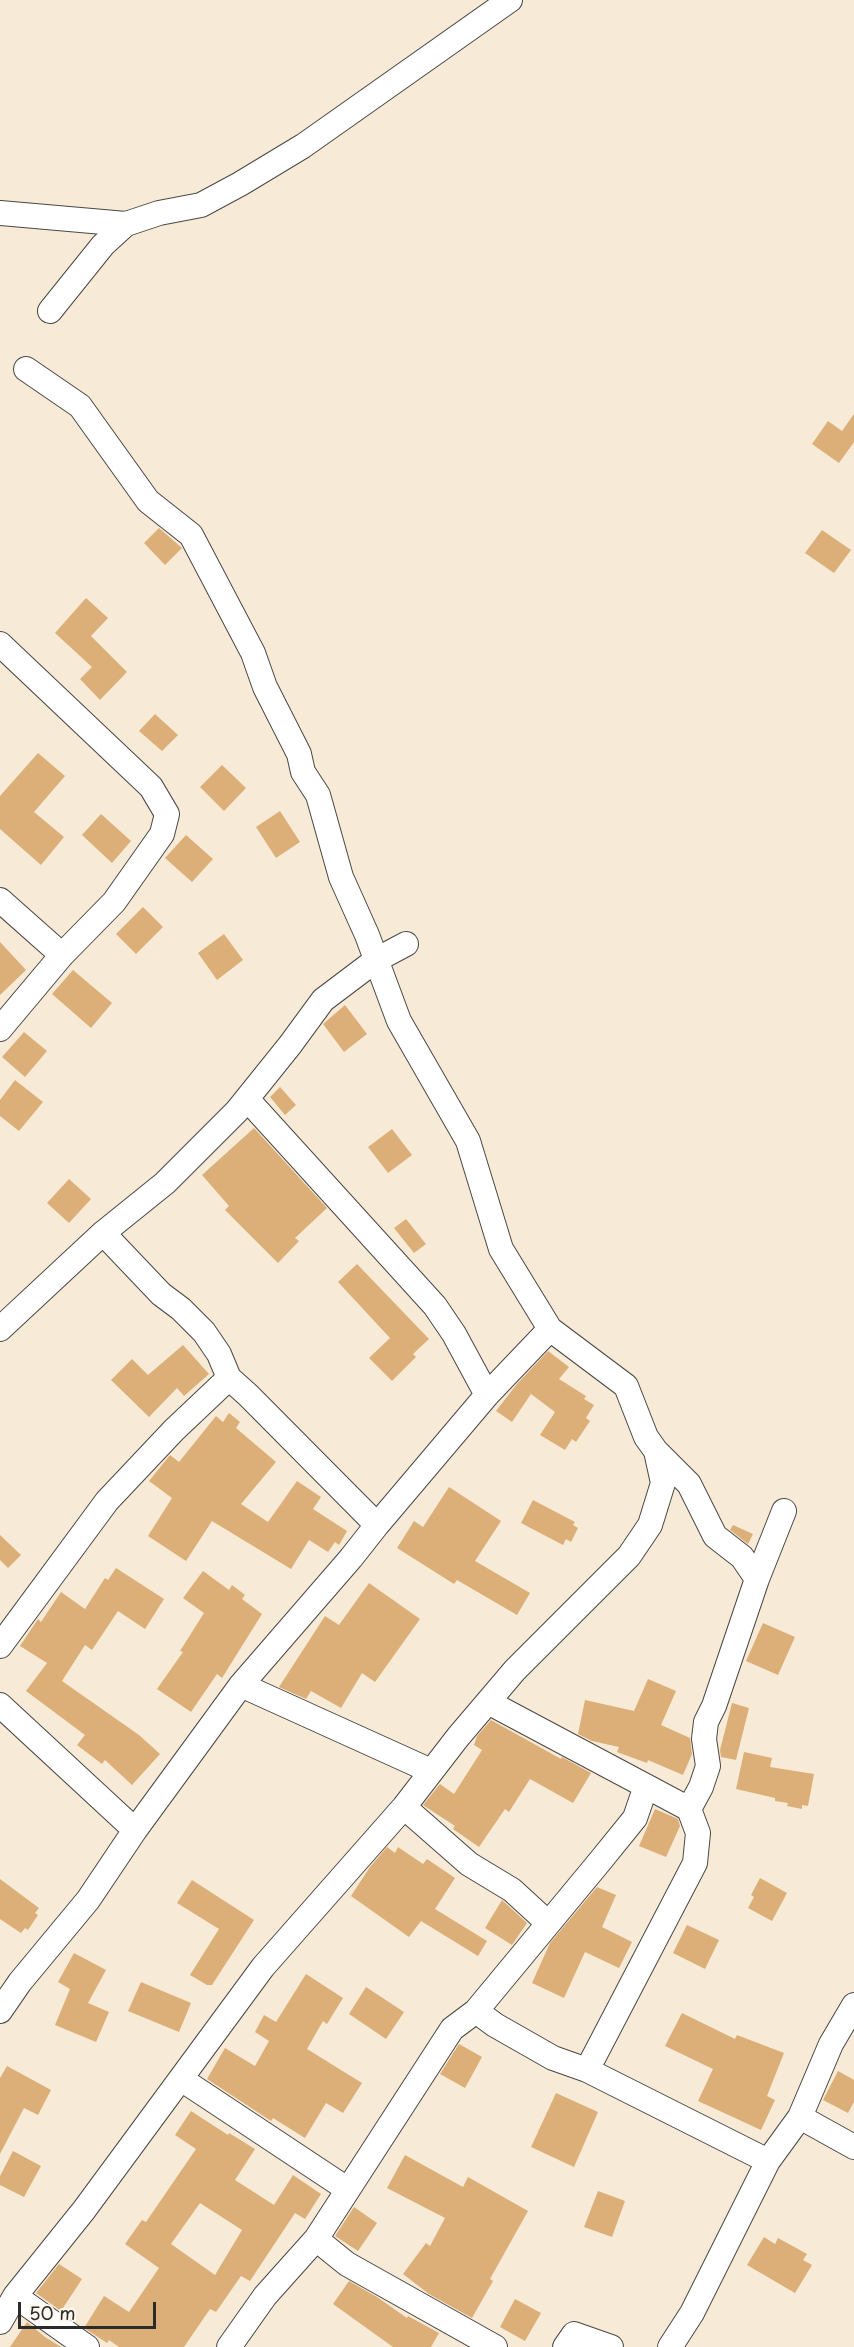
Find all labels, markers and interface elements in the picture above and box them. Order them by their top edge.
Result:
scale bar [21,2290,159,2328]
text: 50 m [29,2299,76,2326]

